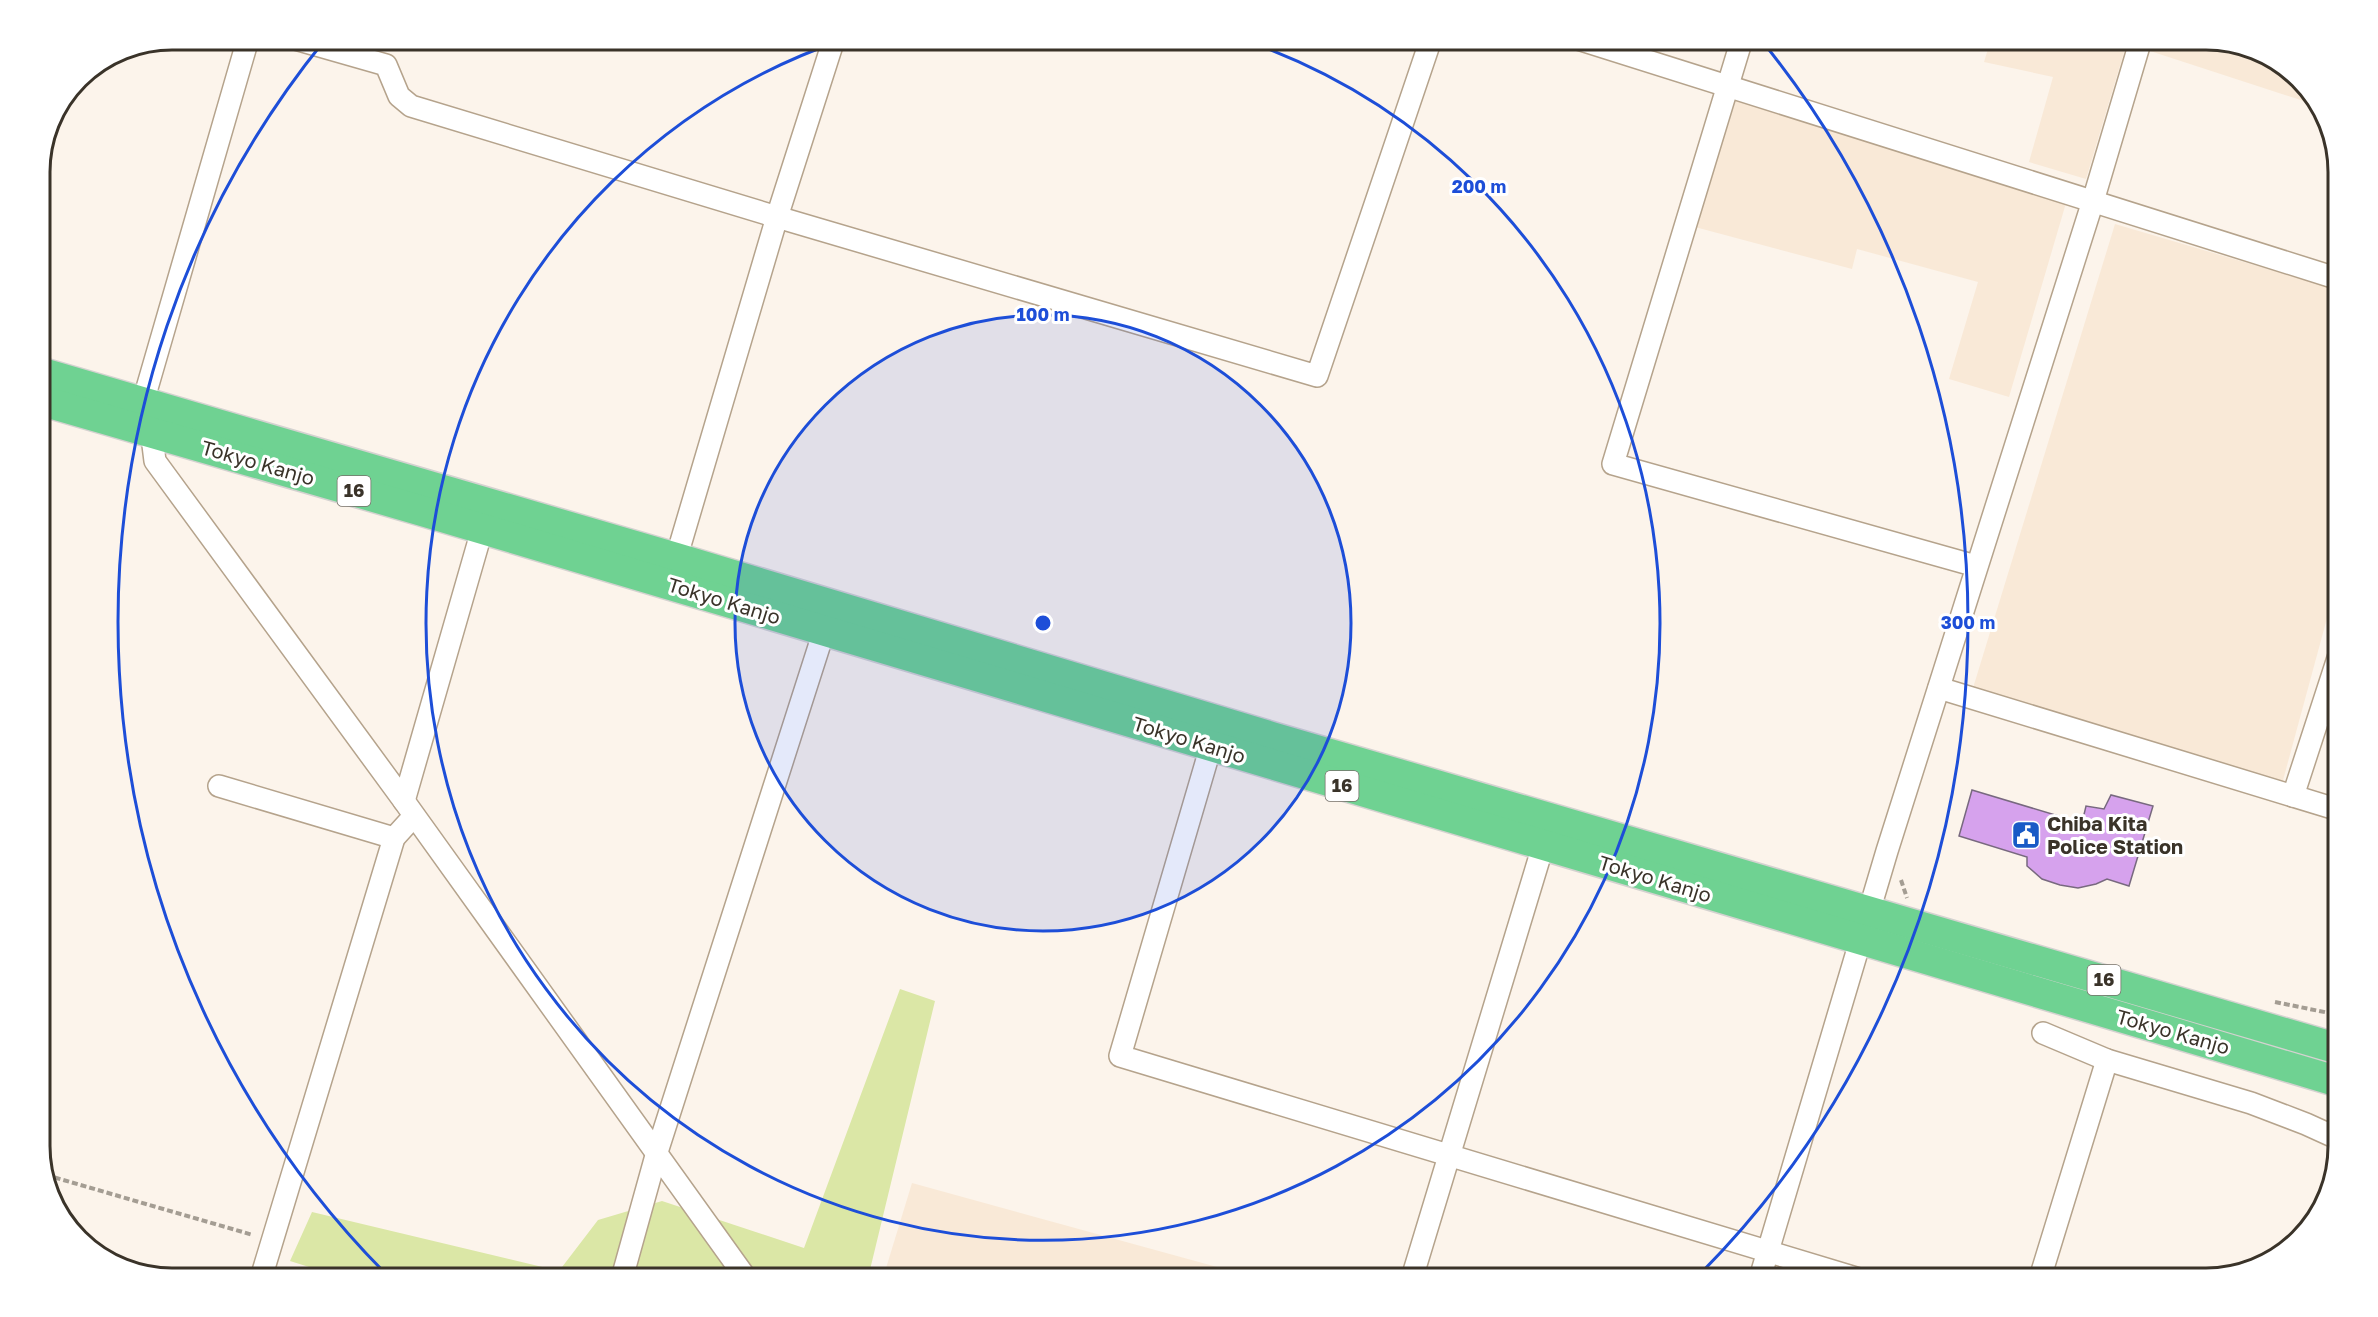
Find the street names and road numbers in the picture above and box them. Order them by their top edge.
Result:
street label: Tokyo Kanjo [199,434,318,490]
road number: 16 [338,476,370,506]
street label: Tokyo Kanjo [665,572,783,629]
street label: Tokyo Kanjo [1130,711,1248,768]
road number: 16 [1326,771,1358,801]
street label: Tokyo Kanjo [1596,850,1714,907]
road number: 16 [2088,965,2120,995]
street label: Tokyo Kanjo [2114,1003,2233,1059]

